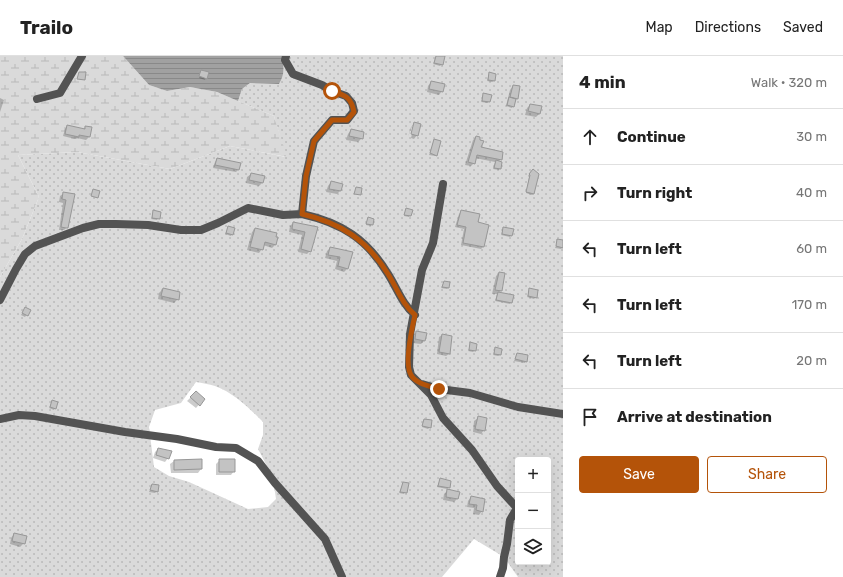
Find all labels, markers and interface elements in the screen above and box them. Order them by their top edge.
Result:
text: Trailo [20,16,73,39]
text: Map [646,19,673,36]
text: Directions [695,19,761,36]
text: Saved [783,19,823,36]
text: 4 min [579,72,626,92]
text: Walk · 320 m [751,75,827,90]
route start [323,82,341,100]
icon: ahead [579,126,601,148]
text: Continue [617,128,686,146]
text: 30 m [796,129,827,144]
icon: right [579,182,601,204]
text: Turn right [617,184,692,202]
text: 40 m [796,185,827,200]
icon: left [579,238,601,260]
text: Turn left [617,240,682,258]
text: 60 m [796,241,827,256]
icon: left [579,294,601,316]
text: Turn left [617,296,682,314]
text: 170 m [792,297,827,312]
icon: left [579,350,601,372]
text: Turn left [617,352,682,370]
text: 20 m [796,353,827,368]
route end [430,380,448,398]
icon: arrive [579,406,601,428]
text: Arrive at destination [617,408,772,426]
button: Save [579,456,699,493]
button: Share [707,456,827,493]
map controls [515,457,551,565]
button: + [515,457,551,493]
button: − [515,493,551,529]
button: layers [515,529,551,565]

